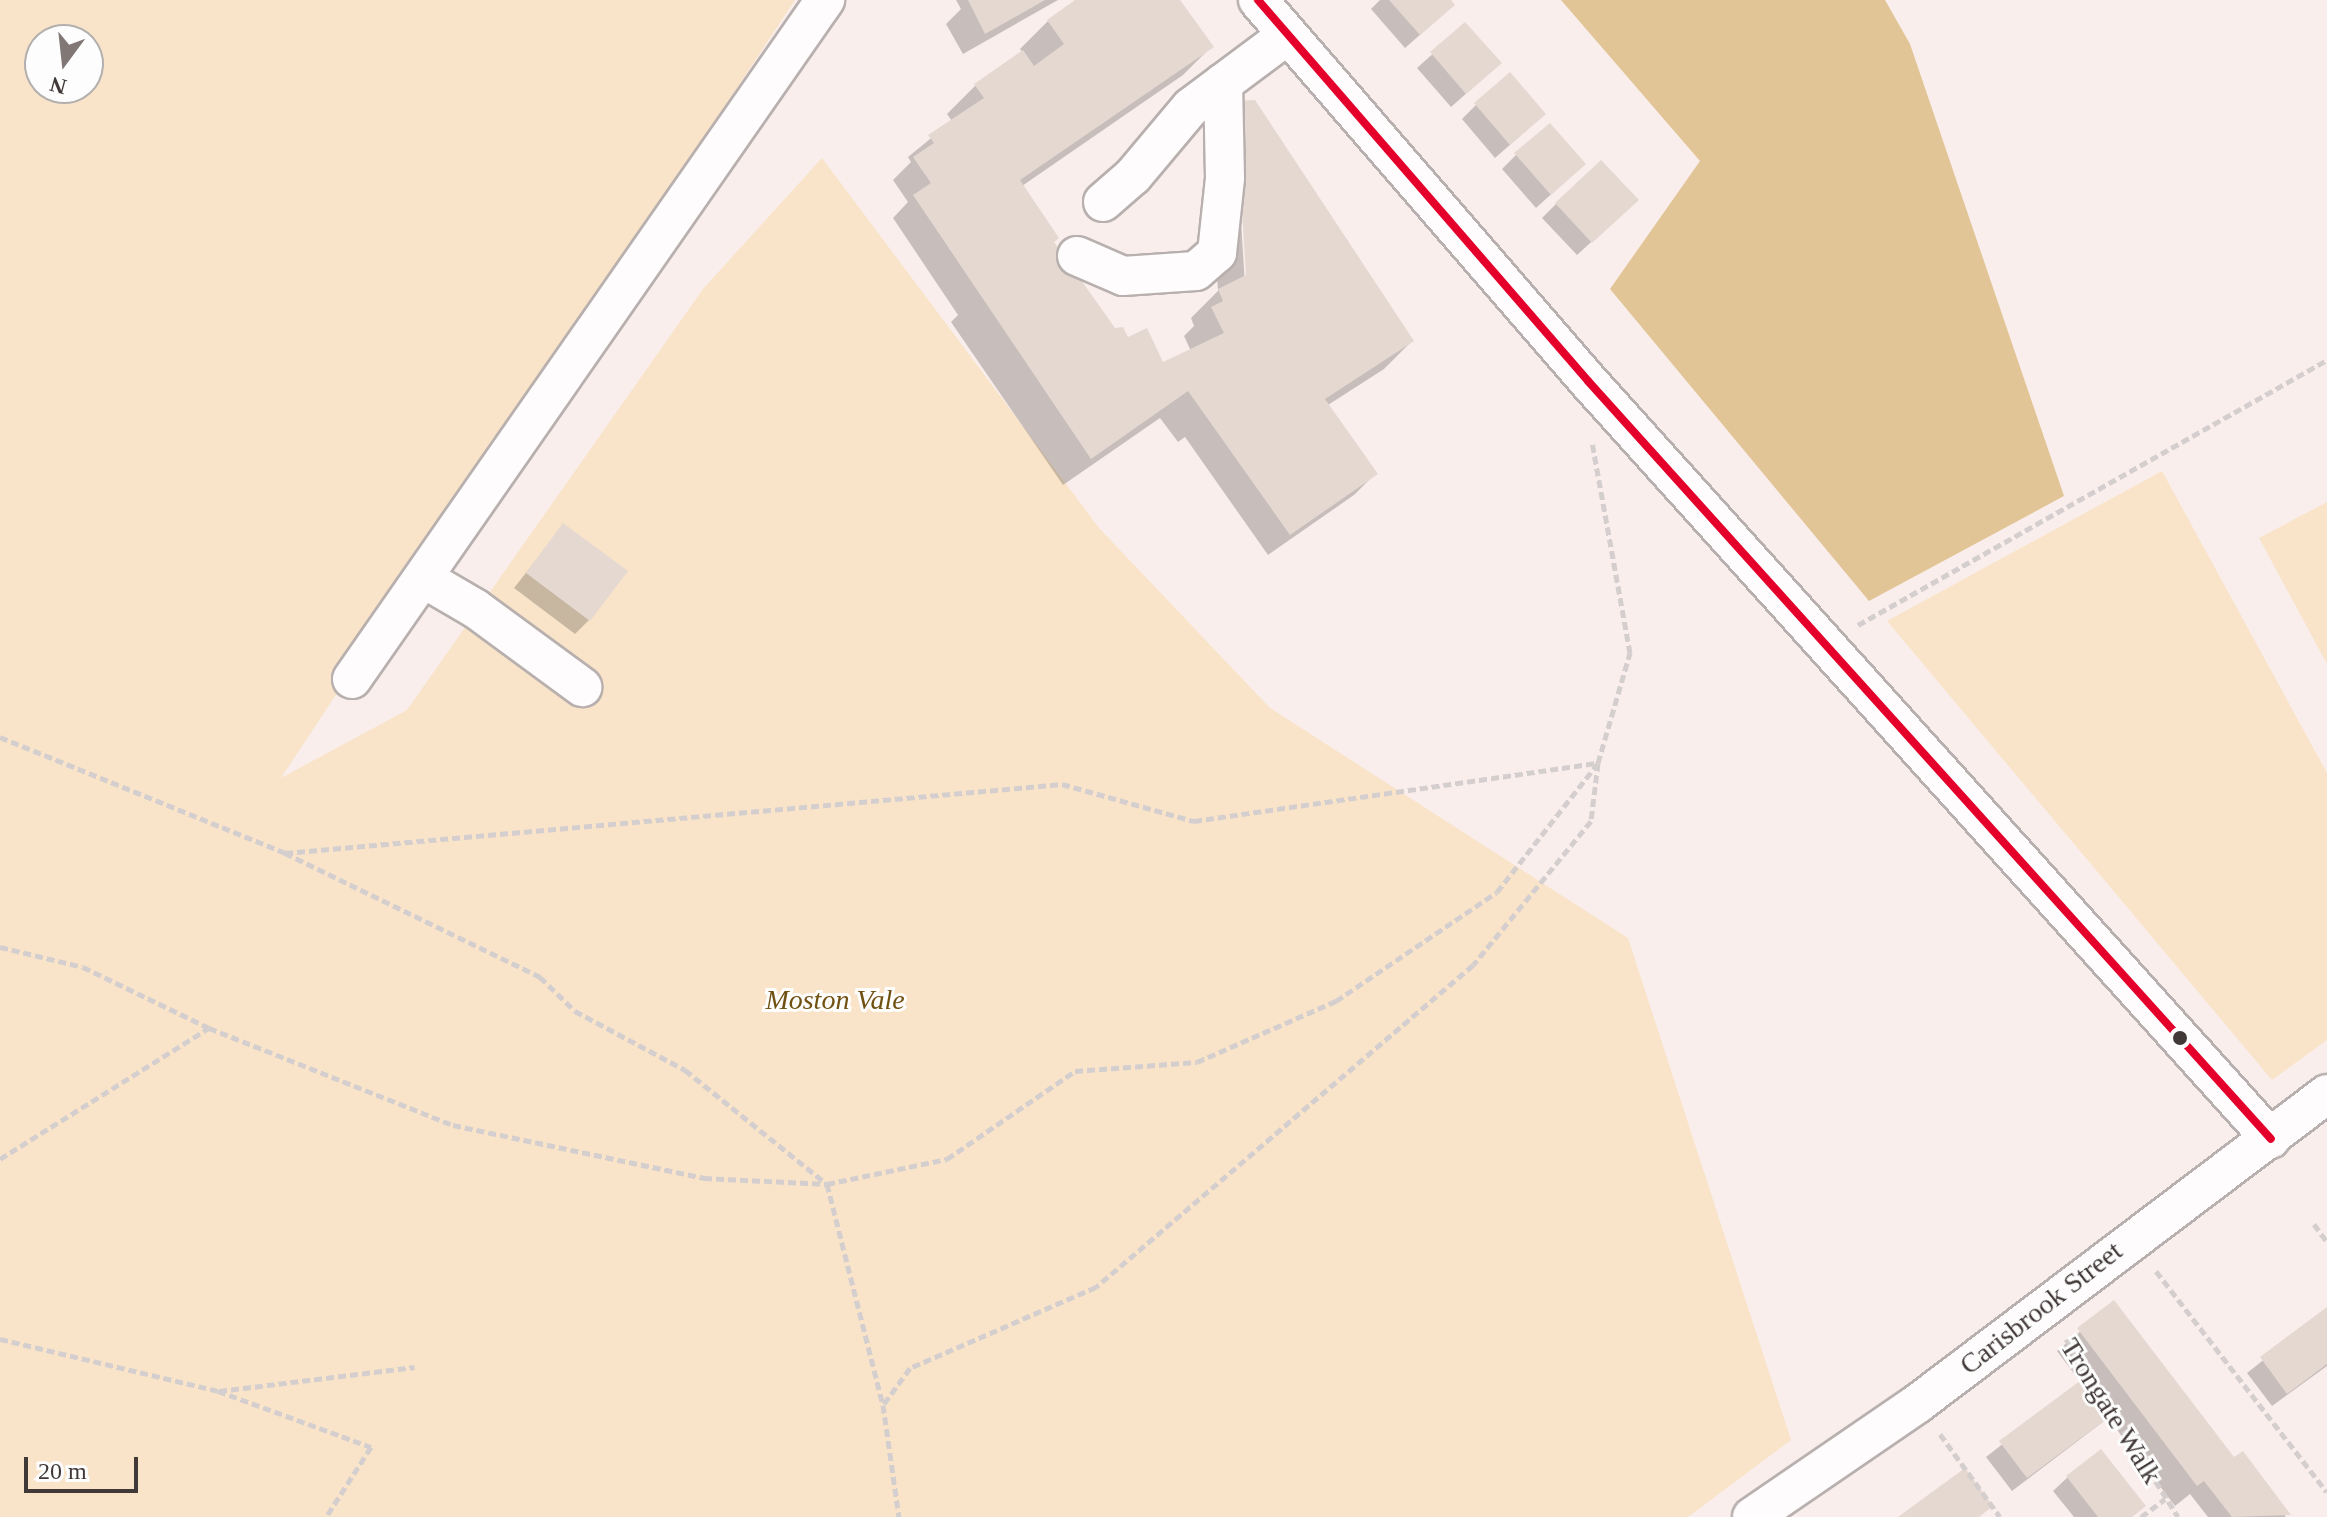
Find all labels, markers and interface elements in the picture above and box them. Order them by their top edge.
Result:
north arrow [24,24,104,104]
text: N [47,72,69,100]
park label: Moston Vale [765,983,905,1017]
unlabelled marker [2172,1030,2188,1046]
street label: Carisbrook Street [1953,1234,2129,1382]
street label: Trongate Walk [2053,1332,2169,1490]
scale bar [28,1441,142,1491]
text: 20 m [38,1458,87,1484]

